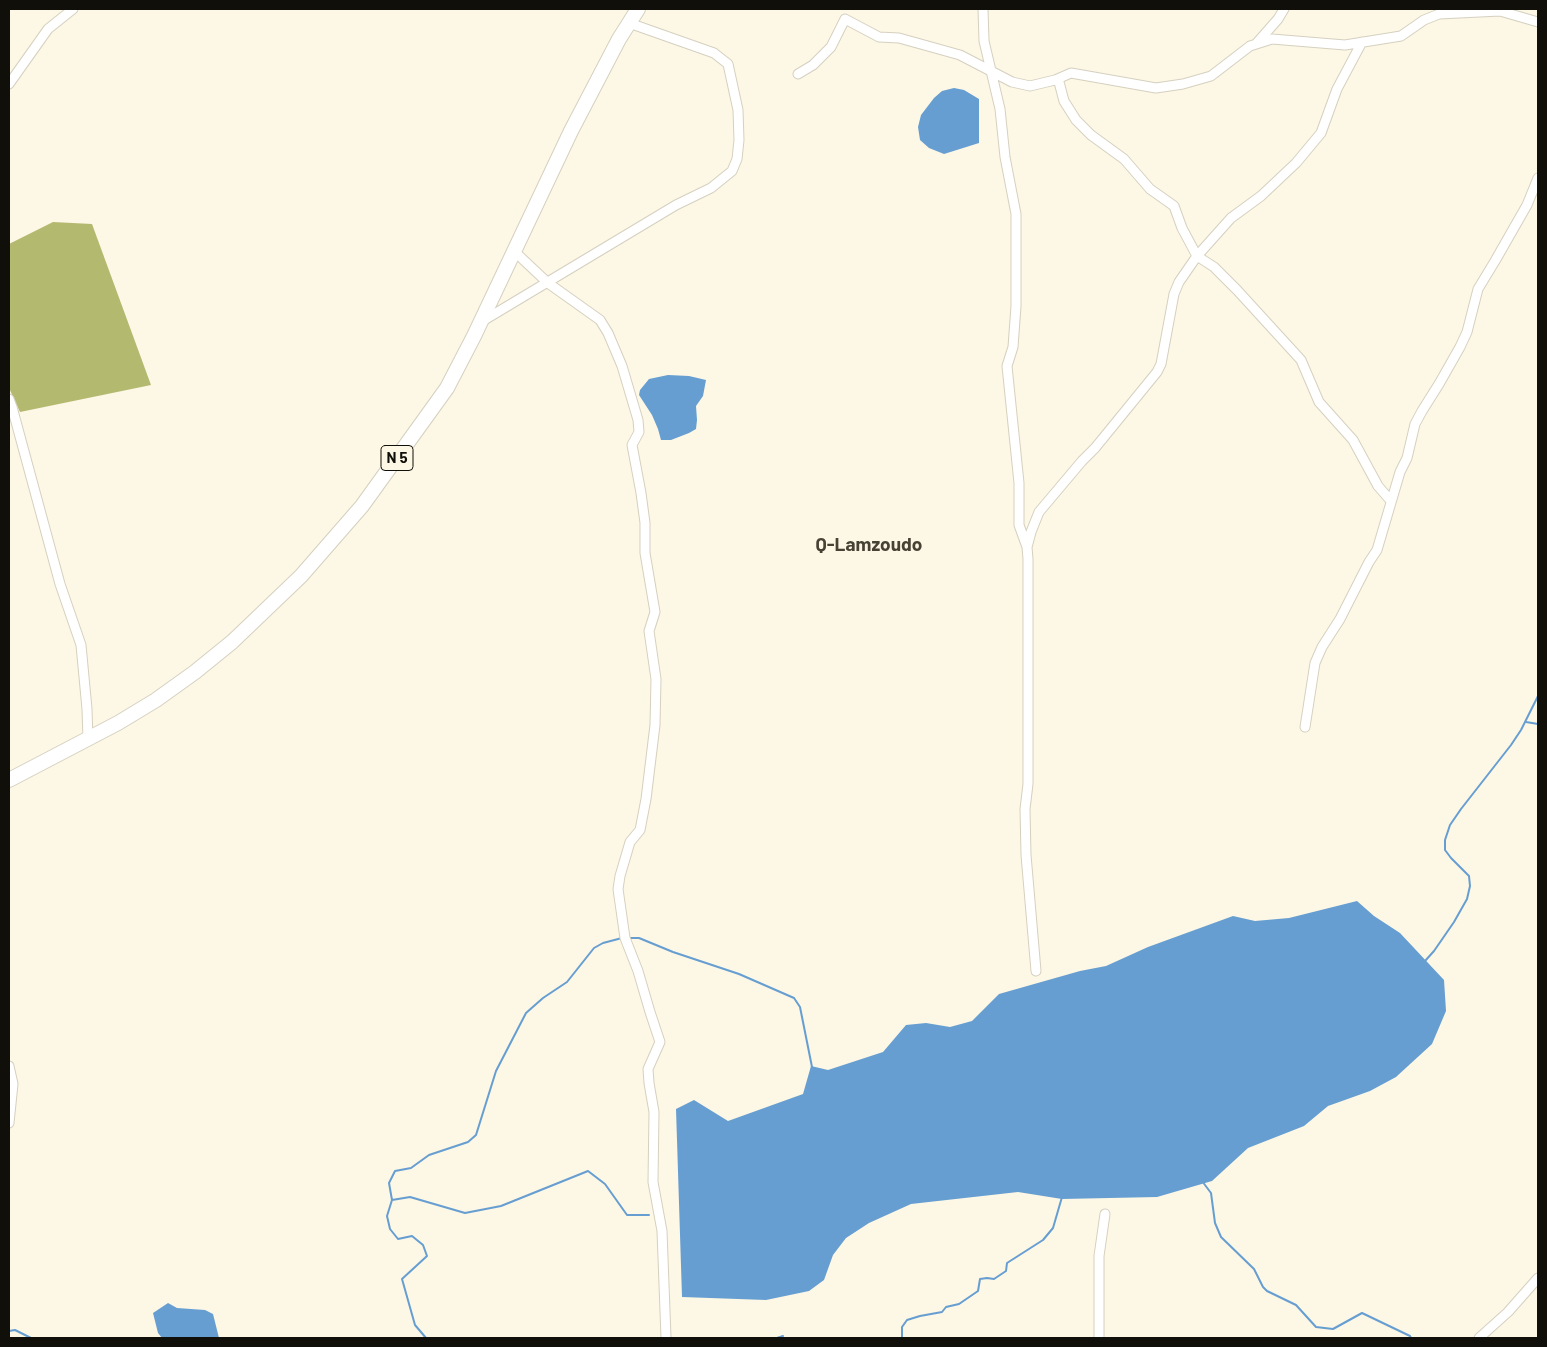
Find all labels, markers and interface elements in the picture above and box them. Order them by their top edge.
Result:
road number: N 5 [381,446,413,470]
district label: Q-Lamzoudo [816,534,922,556]

